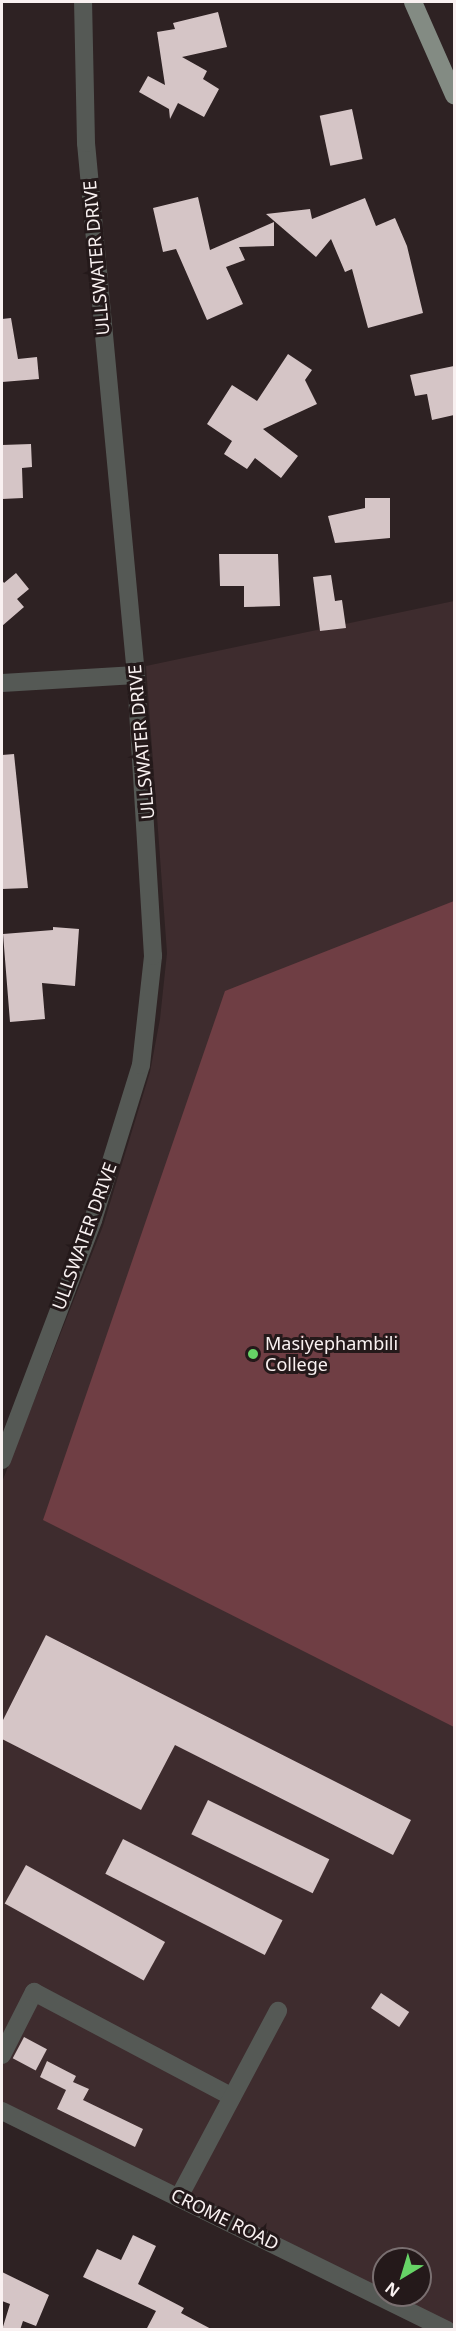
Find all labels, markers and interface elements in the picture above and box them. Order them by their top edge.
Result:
street label: ULLSWATER DRIVE [78,180,114,336]
street label: ULLSWATER DRIVE [123,664,159,820]
street label: ULLSWATER DRIVE [47,1159,121,1313]
place label: Masiyephambili College [265,1333,398,1376]
marker: Masiyephambili College [246,1347,260,1361]
street label: CROME ROAD [168,2184,282,2254]
north arrow [372,2247,432,2307]
text: N [380,2277,404,2302]

